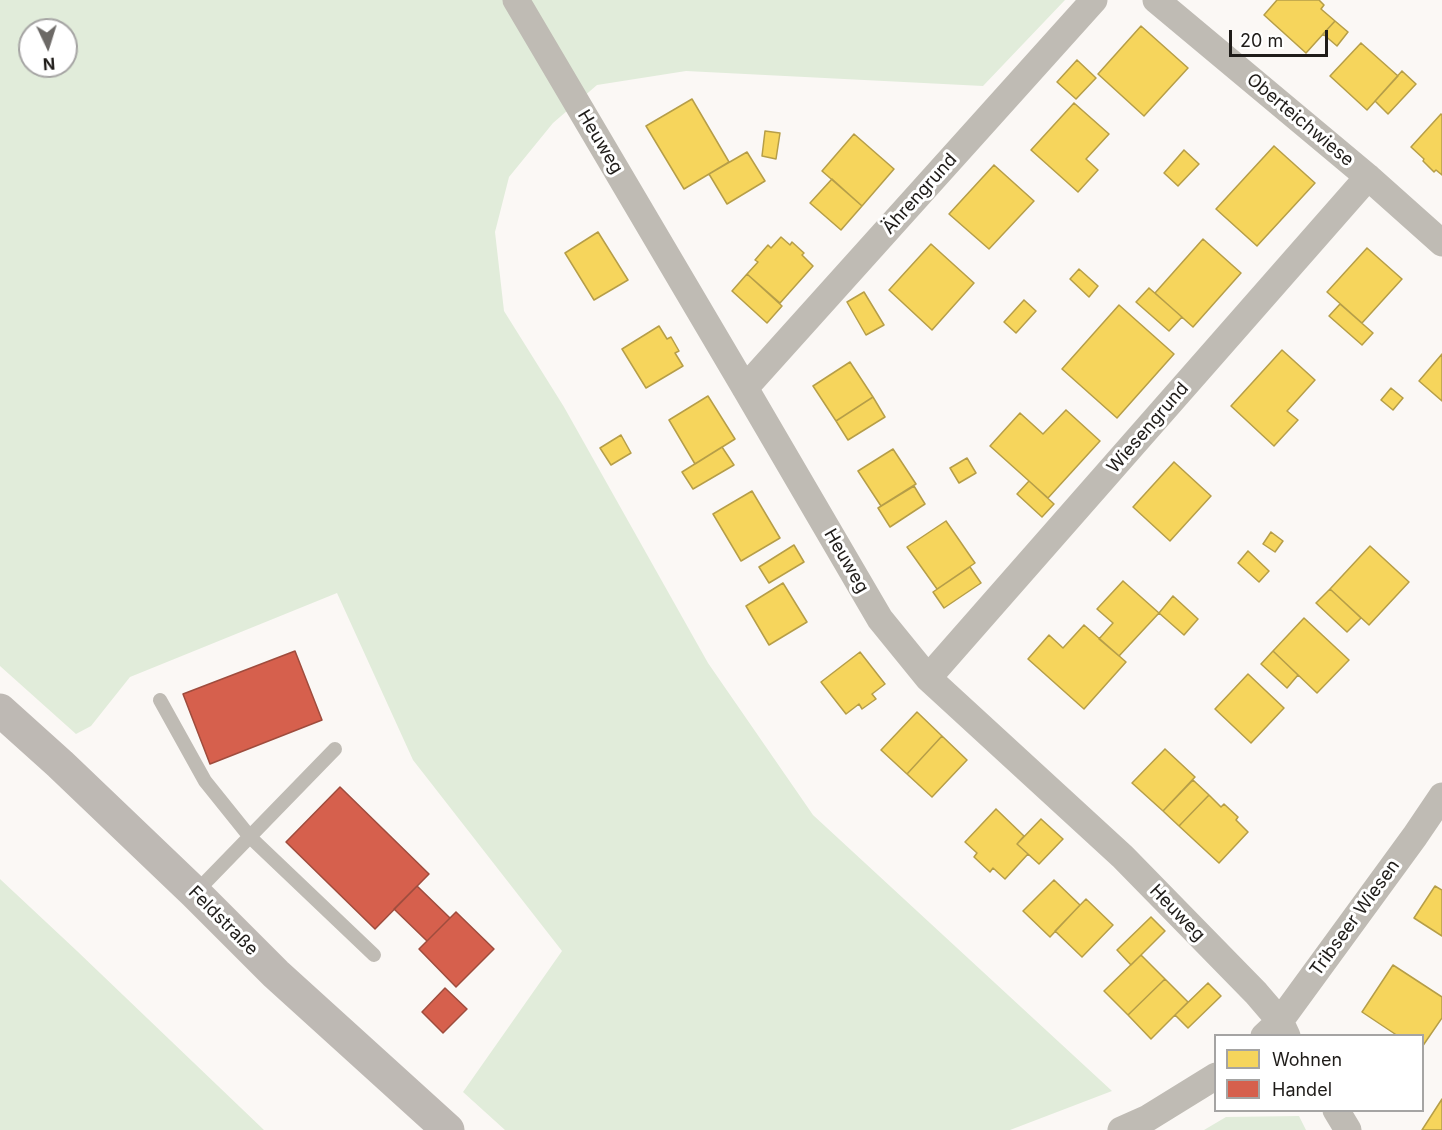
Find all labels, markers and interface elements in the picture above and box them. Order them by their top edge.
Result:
north arrow [18,18,78,78]
scale bar [1232,18,1331,56]
text: 20 m [1240,30,1283,51]
text: N [42,54,56,74]
street label: Oberteichwiese [1242,69,1358,171]
street label: Heuweg [573,106,627,178]
street label: Ährengrund [878,149,962,239]
street label: Wiesengrund [1103,378,1193,478]
street label: Heuweg [819,525,873,597]
street label: Tribseer Wiesen [1306,856,1404,980]
street label: Heuweg [1145,880,1209,946]
street label: Feldstraße [184,882,262,960]
legend [1214,1034,1424,1112]
text: Wohnen [1272,1049,1342,1070]
text: Handel [1272,1079,1332,1100]

